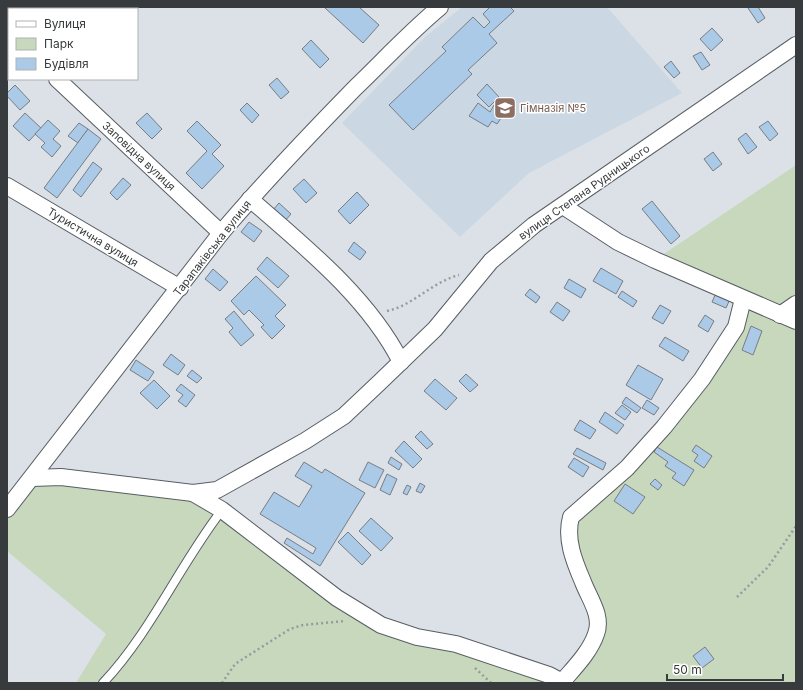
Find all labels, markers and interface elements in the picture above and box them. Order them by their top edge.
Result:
legend [8,8,138,80]
text: Вулиця [44,16,86,31]
text: Парк [44,36,74,51]
text: Будівля [44,56,89,71]
school or university icon: Гімназія №5 [492,95,518,121]
place label: Гімназія №5 [520,101,586,115]
street label: Заповідна вулиця [99,118,179,194]
street label: вулиця Степана Рудницького [516,141,653,243]
street label: Тарапаківська вулиця [170,197,254,299]
street label: Туристична вулиця [45,204,141,270]
scale bar [667,656,783,682]
text: 50 m [673,662,702,677]

